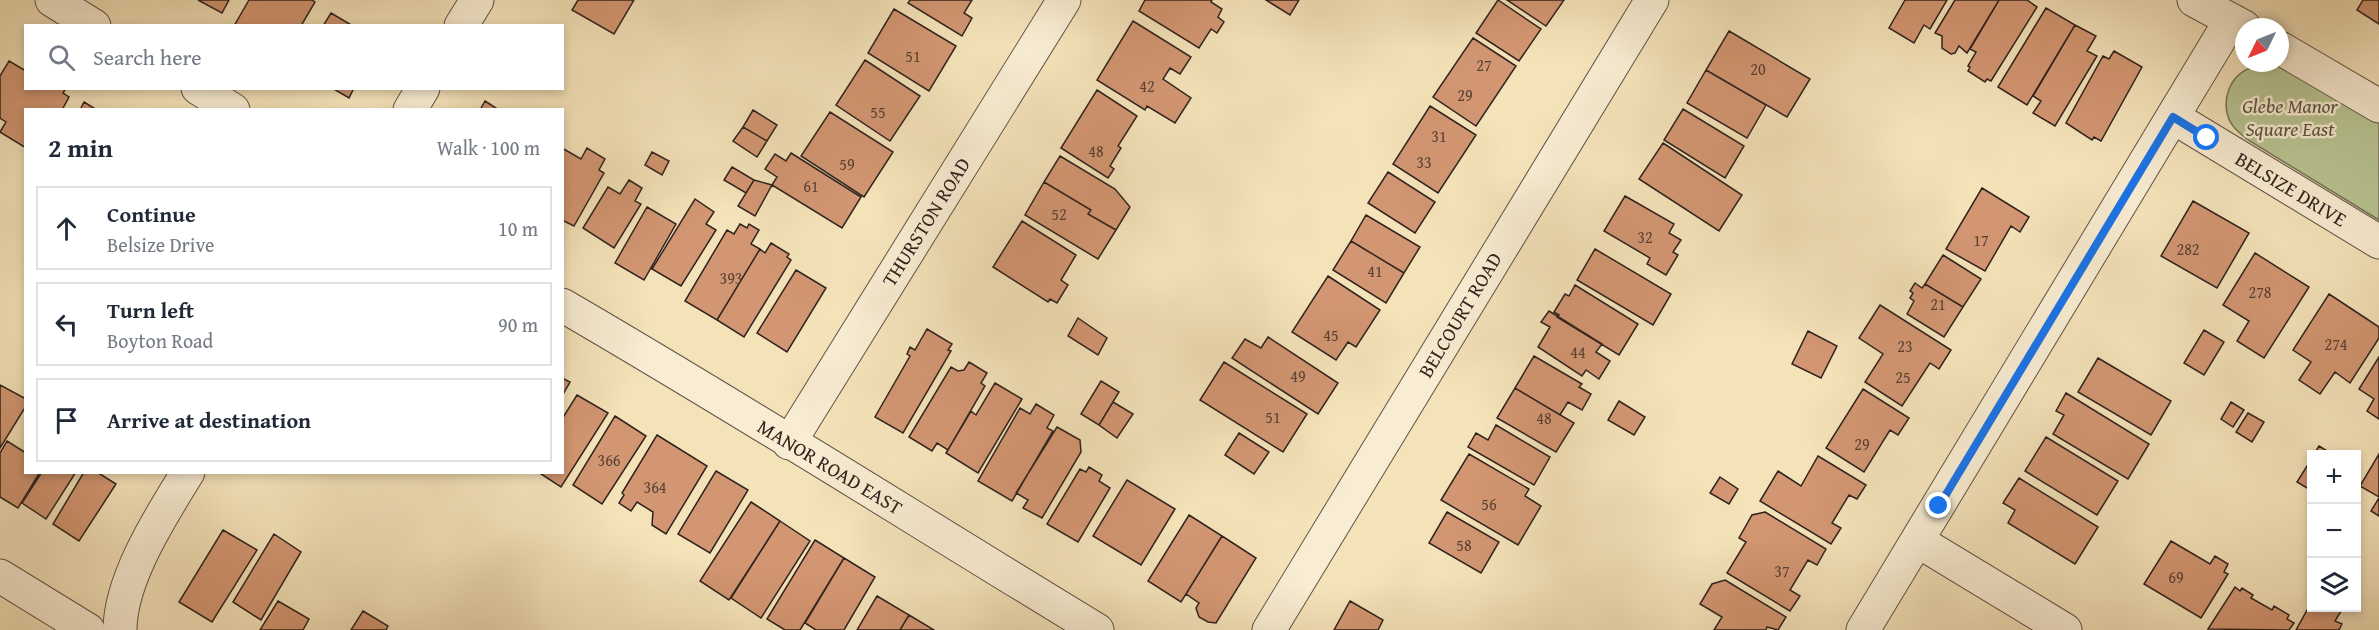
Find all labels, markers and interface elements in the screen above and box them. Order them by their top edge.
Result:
north arrow [2235,18,2289,72]
search box [24,24,564,90]
icon: search [45,41,78,74]
text: Search here [93,41,202,73]
house number: 51 [905,44,921,68]
house number: 27 [1476,53,1492,77]
house number: 20 [1750,57,1766,81]
house number: 42 [1139,74,1155,98]
house number: 29 [1457,83,1473,107]
park label: Glebe Manor Square East [2242,91,2338,143]
house number: 55 [870,100,886,124]
house number: 31 [1431,124,1447,148]
route start [2193,124,2219,150]
text: 2 min [48,128,113,167]
text: Walk · 100 m [437,133,540,162]
house number: 48 [1088,139,1104,163]
street label: BELSIZE DRIVE [2230,144,2352,233]
house number: 33 [1416,150,1432,174]
house number: 59 [839,152,855,176]
street label: THURSTON ROAD [874,152,977,292]
house number: 61 [803,174,819,198]
text: Continue [107,198,196,230]
house number: 52 [1051,202,1067,226]
icon: ahead [50,212,83,245]
text: 10 m [498,214,538,243]
house number: 32 [1637,225,1653,249]
house number: 17 [1973,228,1989,252]
text: Belsize Drive [107,230,214,259]
house number: 282 [2176,237,2200,261]
street label: BELCOURT ROAD [1411,247,1508,383]
house number: 41 [1367,259,1383,283]
house number: 393 [719,266,743,290]
house number: 278 [2248,280,2272,304]
house number: 21 [1930,292,1946,316]
text: Turn left [107,294,194,326]
icon: left [50,308,83,341]
text: 90 m [498,310,538,339]
house number: 45 [1323,323,1339,347]
text: Boyton Road [107,326,213,355]
house number: 274 [2324,332,2348,356]
house number: 23 [1897,334,1913,358]
house number: 44 [1570,340,1586,364]
house number: 49 [1290,364,1306,388]
house number: 25 [1895,365,1911,389]
icon: arrive [50,404,83,437]
text: Arrive at destination [107,404,311,436]
house number: 51 [1265,405,1281,429]
house number: 48 [1536,406,1552,430]
street label: MANOR ROAD EAST [752,412,908,521]
house number: 29 [1854,432,1870,456]
house number: 366 [597,448,621,472]
map controls [2307,450,2361,612]
button: + [2307,450,2361,504]
house number: 364 [643,475,667,499]
house number: 56 [1481,492,1497,516]
route end [1925,492,1951,518]
button: − [2307,504,2361,558]
house number: 58 [1456,533,1472,557]
button: layers [2307,558,2361,612]
house number: 37 [1774,559,1790,583]
house number: 69 [2168,565,2184,589]

